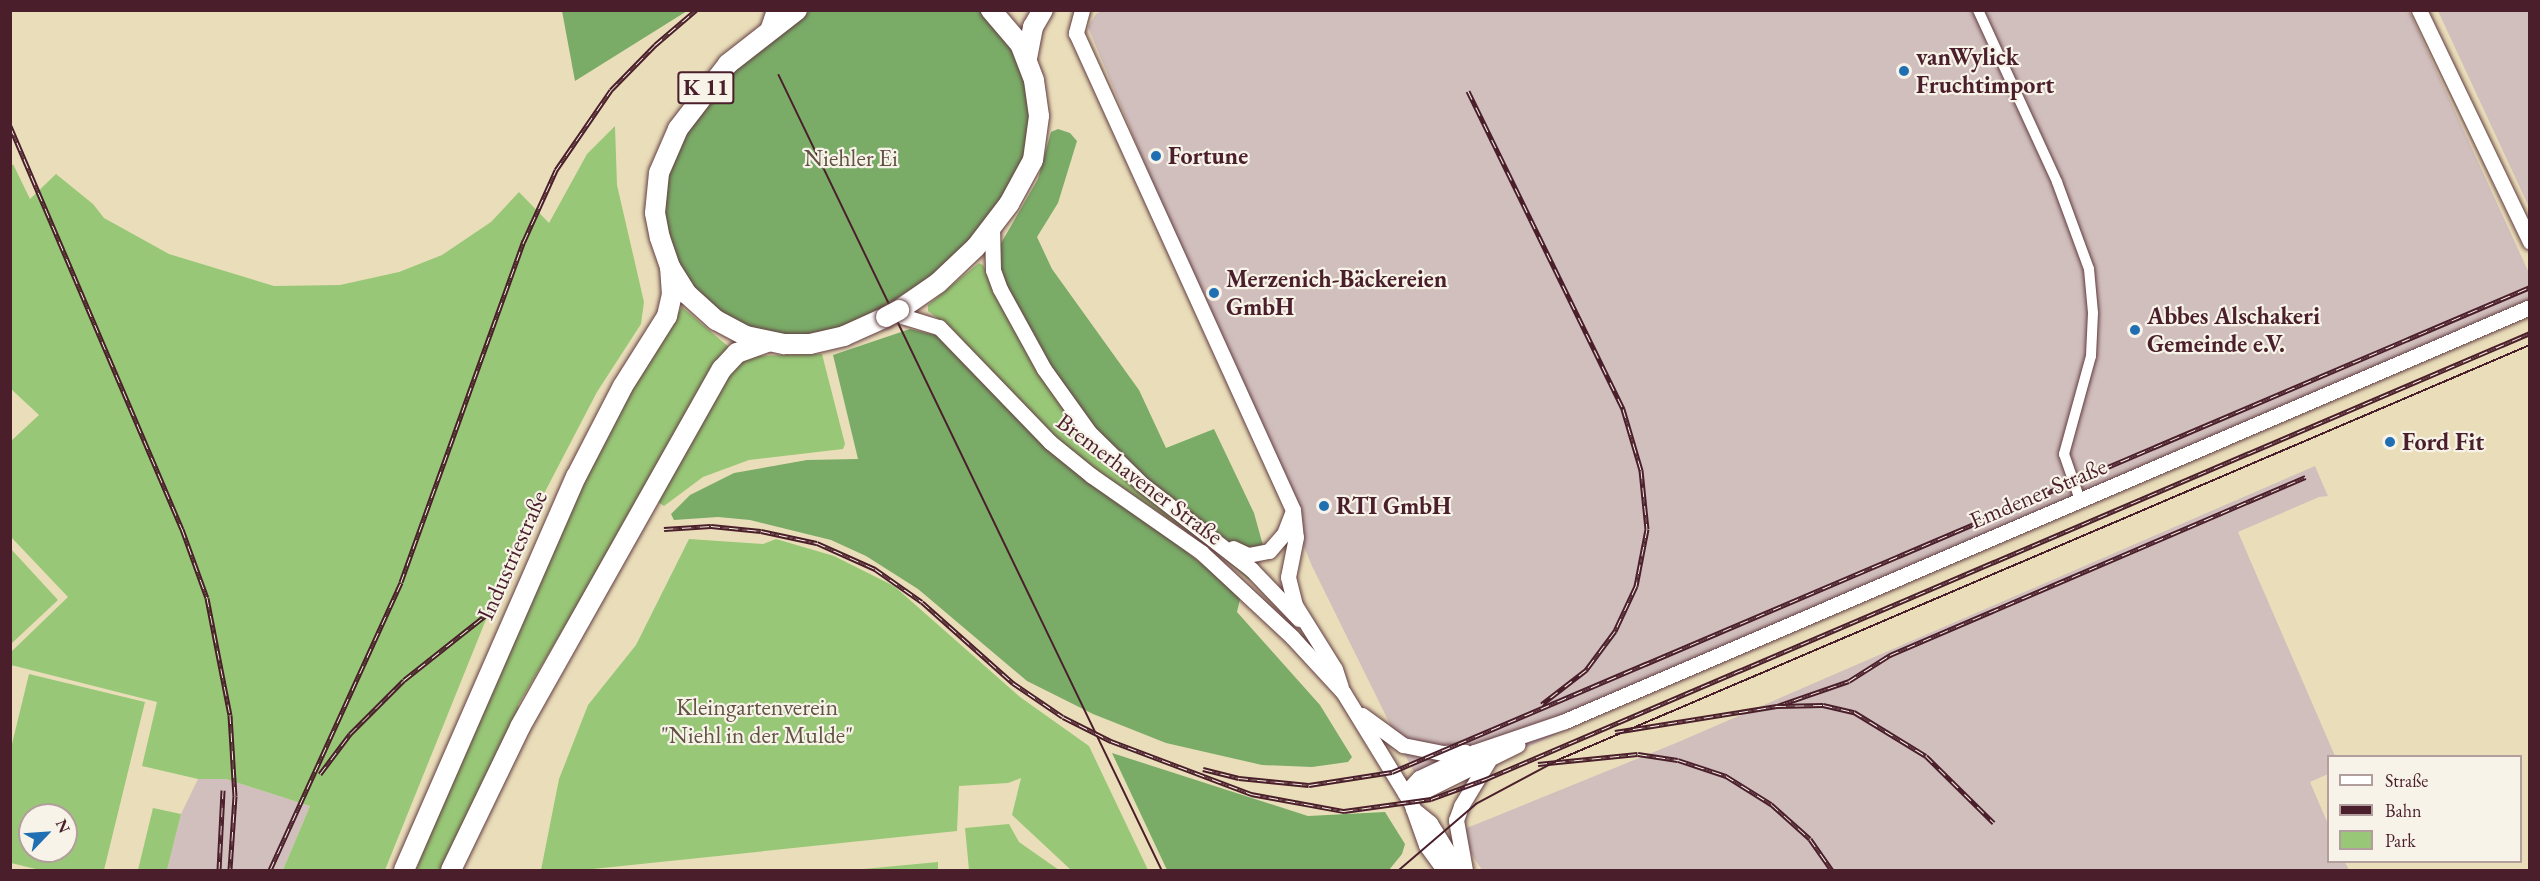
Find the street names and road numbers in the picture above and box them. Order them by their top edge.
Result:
road number: K 11 [676,69,736,107]
street label: Bremerhavener Straße [1051,407,1229,551]
street label: Emdener Straße [1965,451,2111,535]
street label: Industriestraße [471,486,553,624]

